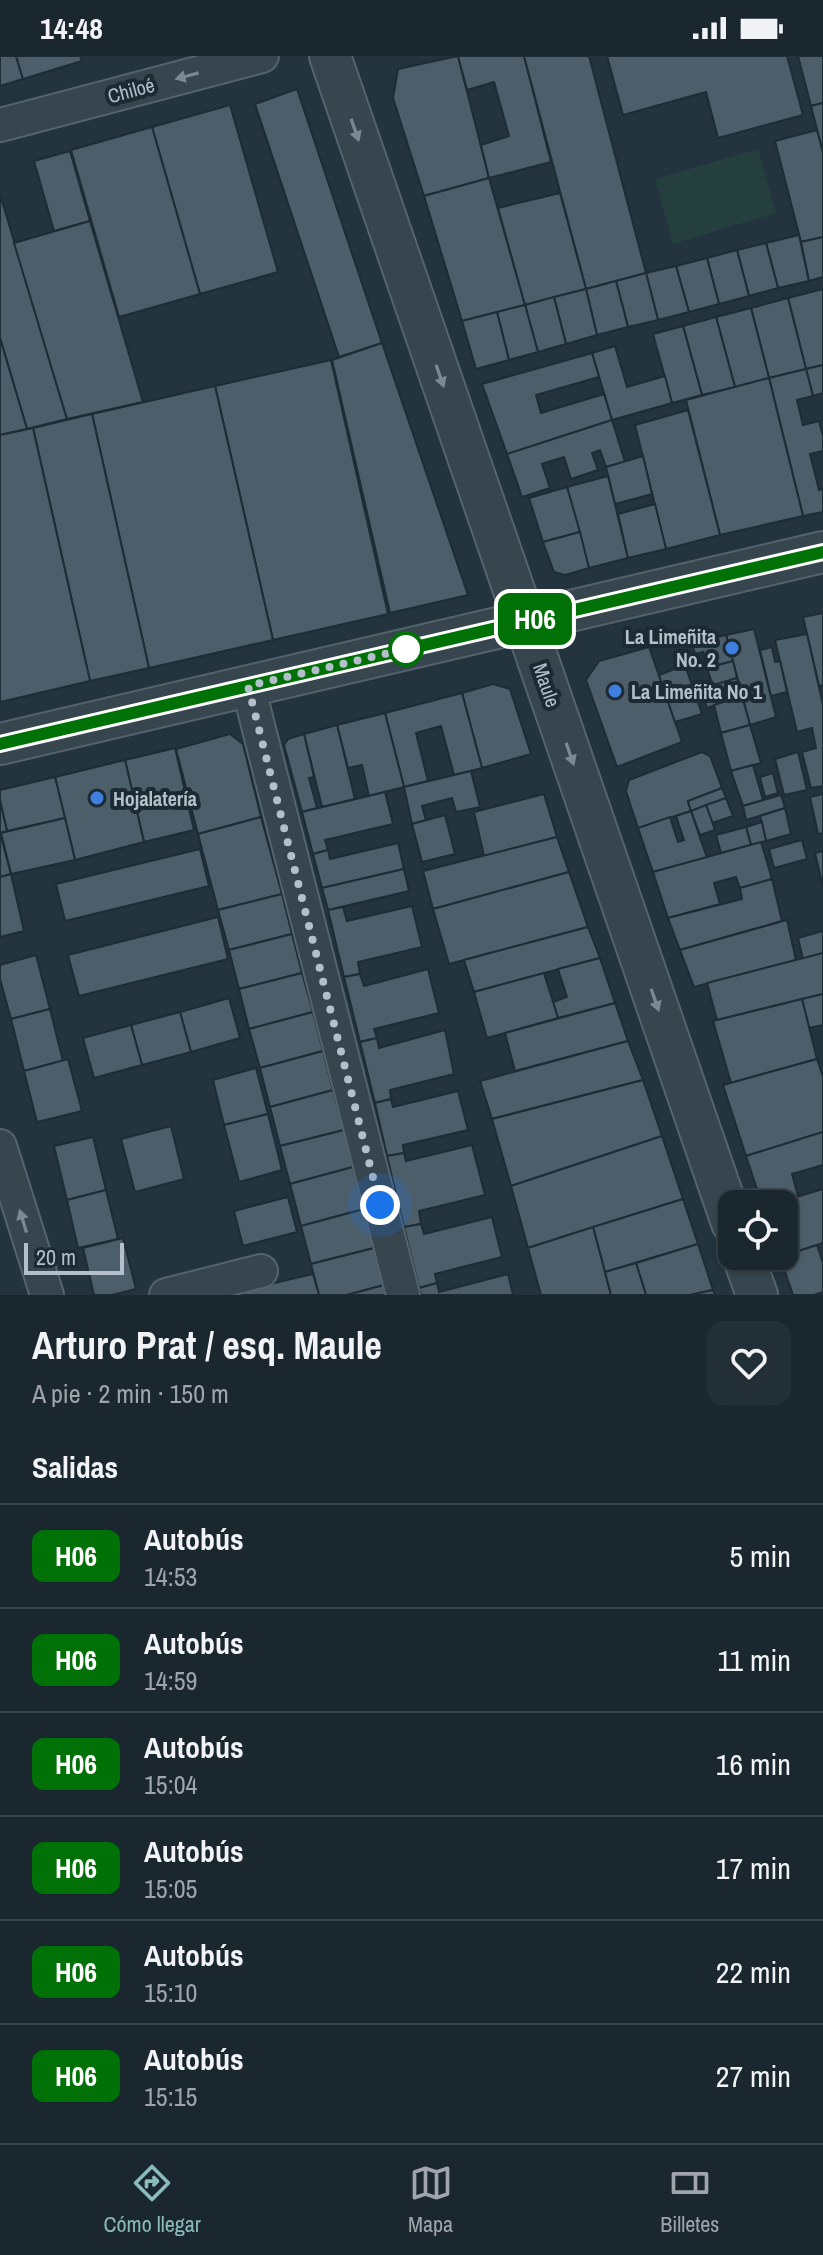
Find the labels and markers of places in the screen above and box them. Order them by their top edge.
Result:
place label: La Limeñita No. 2 [625,623,716,673]
unlabelled marker [389,632,423,666]
marker: La Limeñita No. 2 [723,639,741,657]
place label: La Limeñita No 1 [631,678,763,705]
marker: La Limeñita No 1 [606,682,624,700]
place label: Hojalatería [113,785,197,812]
marker: Hojalatería [88,789,106,807]

